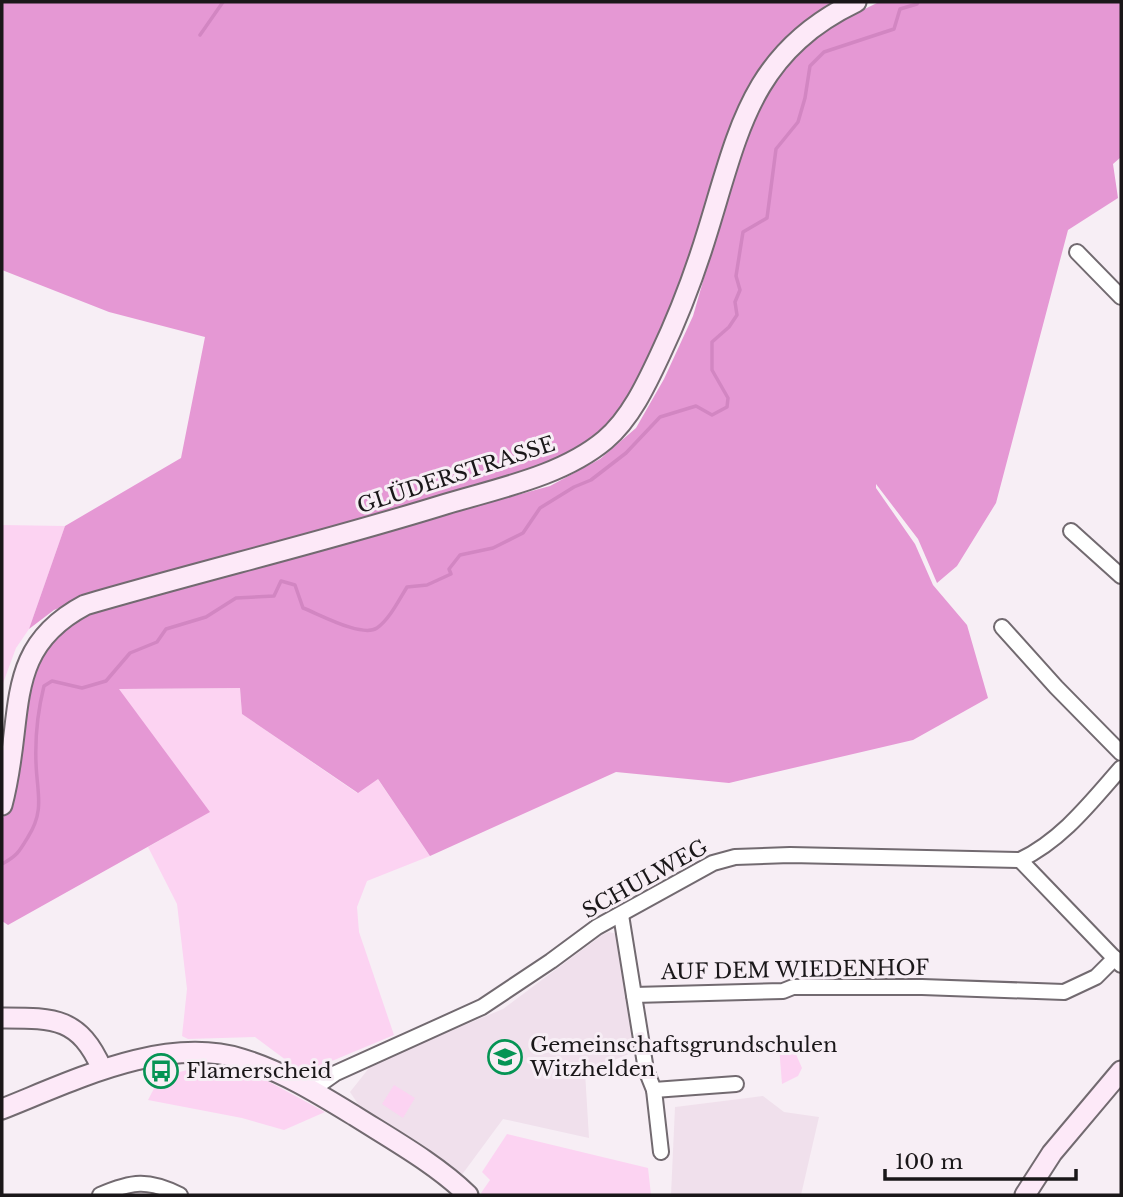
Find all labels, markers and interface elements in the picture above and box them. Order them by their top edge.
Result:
street label: GLÜDERSTRASSE [354,431,558,519]
street label: SCHULWEG [578,834,712,924]
street label: AUF DEM WIEDENHOF [660,955,929,985]
place label: Gemeinschaftsgrundschulen Witzhelden [529,1032,837,1082]
school or university icon: Gemeinschaftsgrundschulen Witzhelden [486,1038,524,1076]
bus stop icon: Flamerscheid [142,1052,180,1090]
place label: Flamerscheid [186,1058,332,1084]
scale bar [885,1138,1076,1182]
text: 100 m [895,1149,963,1175]

